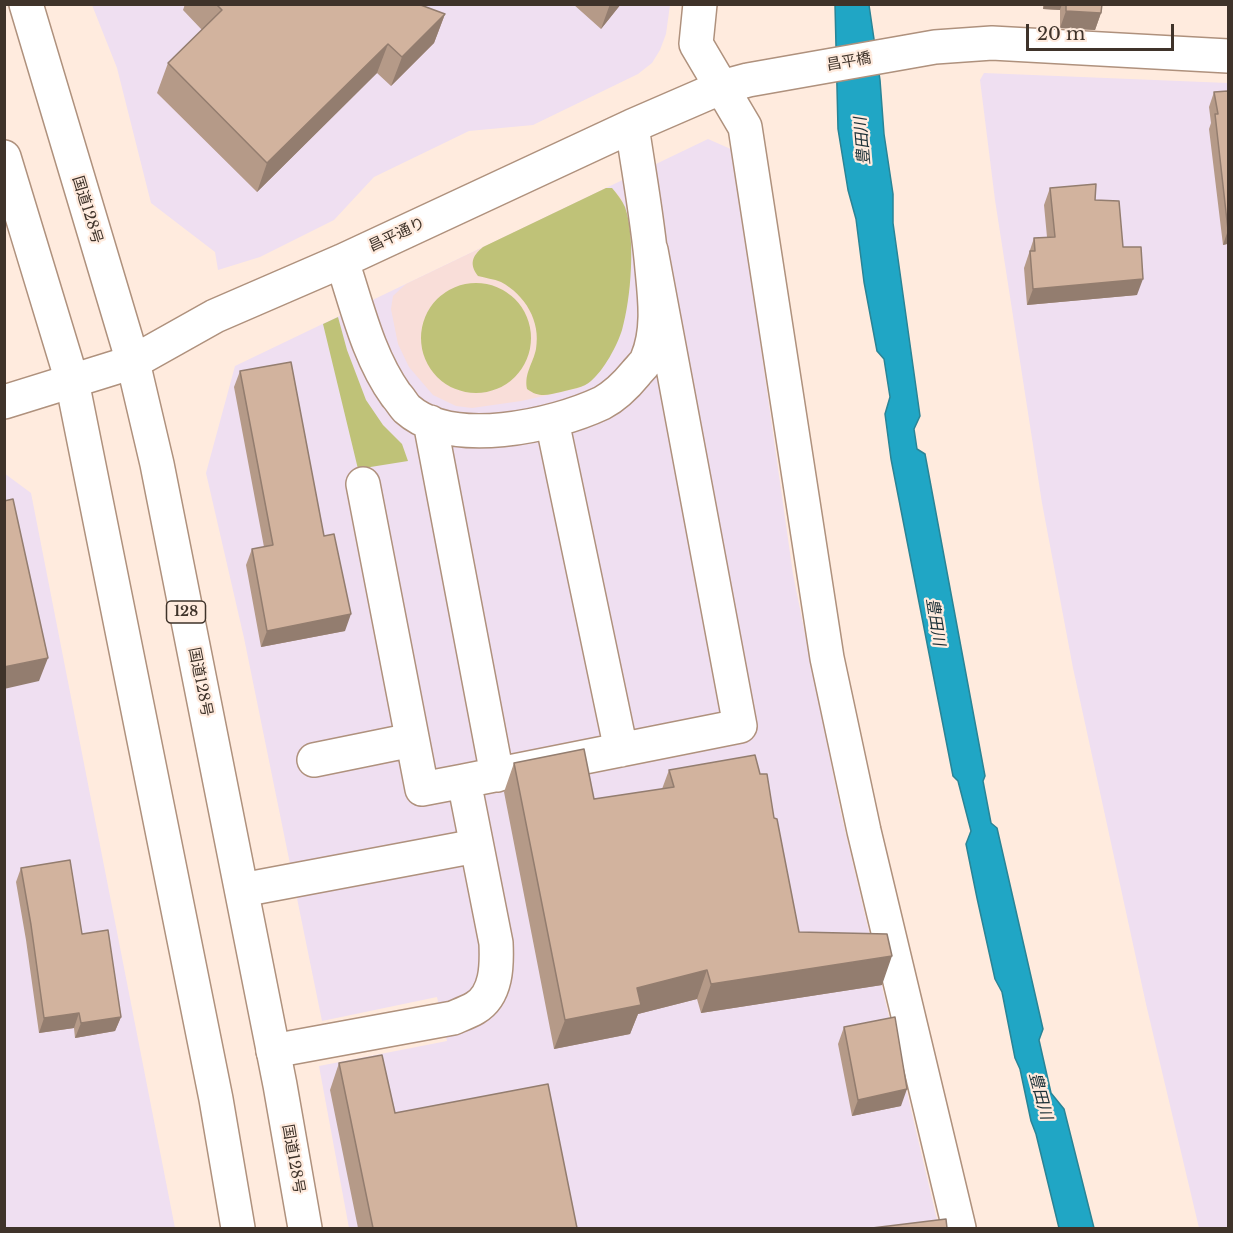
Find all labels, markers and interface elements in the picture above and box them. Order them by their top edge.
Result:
scale bar [1029,12,1178,50]
text: 20 m [1037,23,1085,45]
street label: 昌平橋 [825,49,873,75]
water label: 豊田川 [851,116,875,166]
street label: 国道128号 [68,174,106,246]
street label: 昌平通り [366,214,428,256]
water label: 豊田川 [922,597,948,647]
road number: 128 [166,601,206,623]
street label: 国道128号 [184,646,216,718]
water label: 豊田川 [1025,1070,1055,1122]
street label: 国道128号 [278,1123,308,1195]

